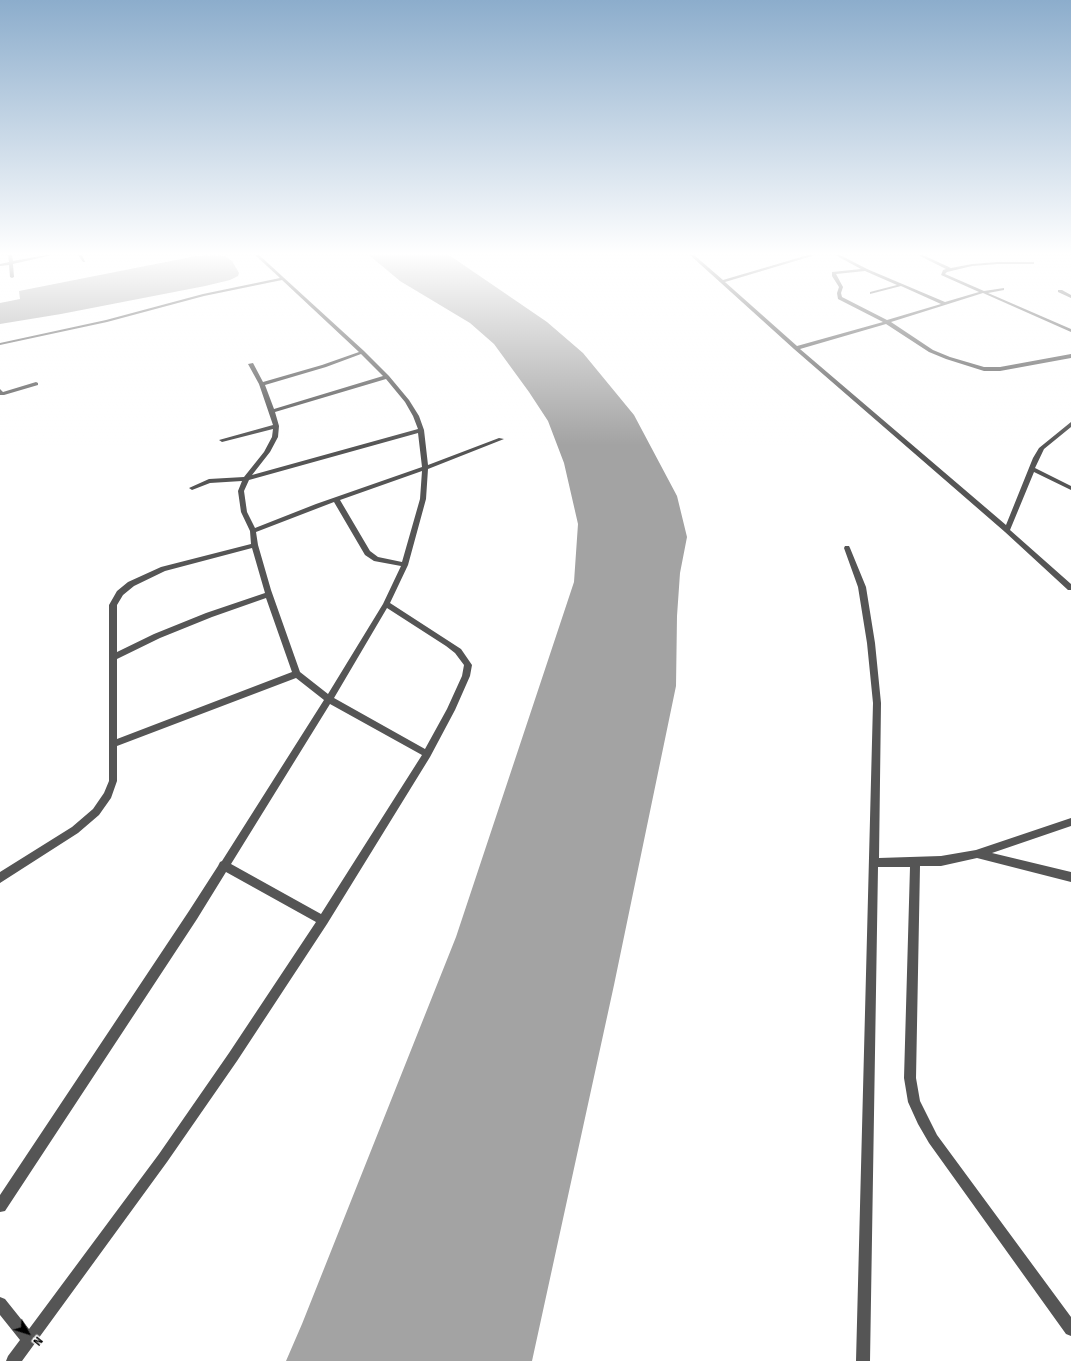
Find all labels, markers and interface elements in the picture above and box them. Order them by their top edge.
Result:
north arrow [8,1313,48,1353]
text: N [30,1334,45,1348]

